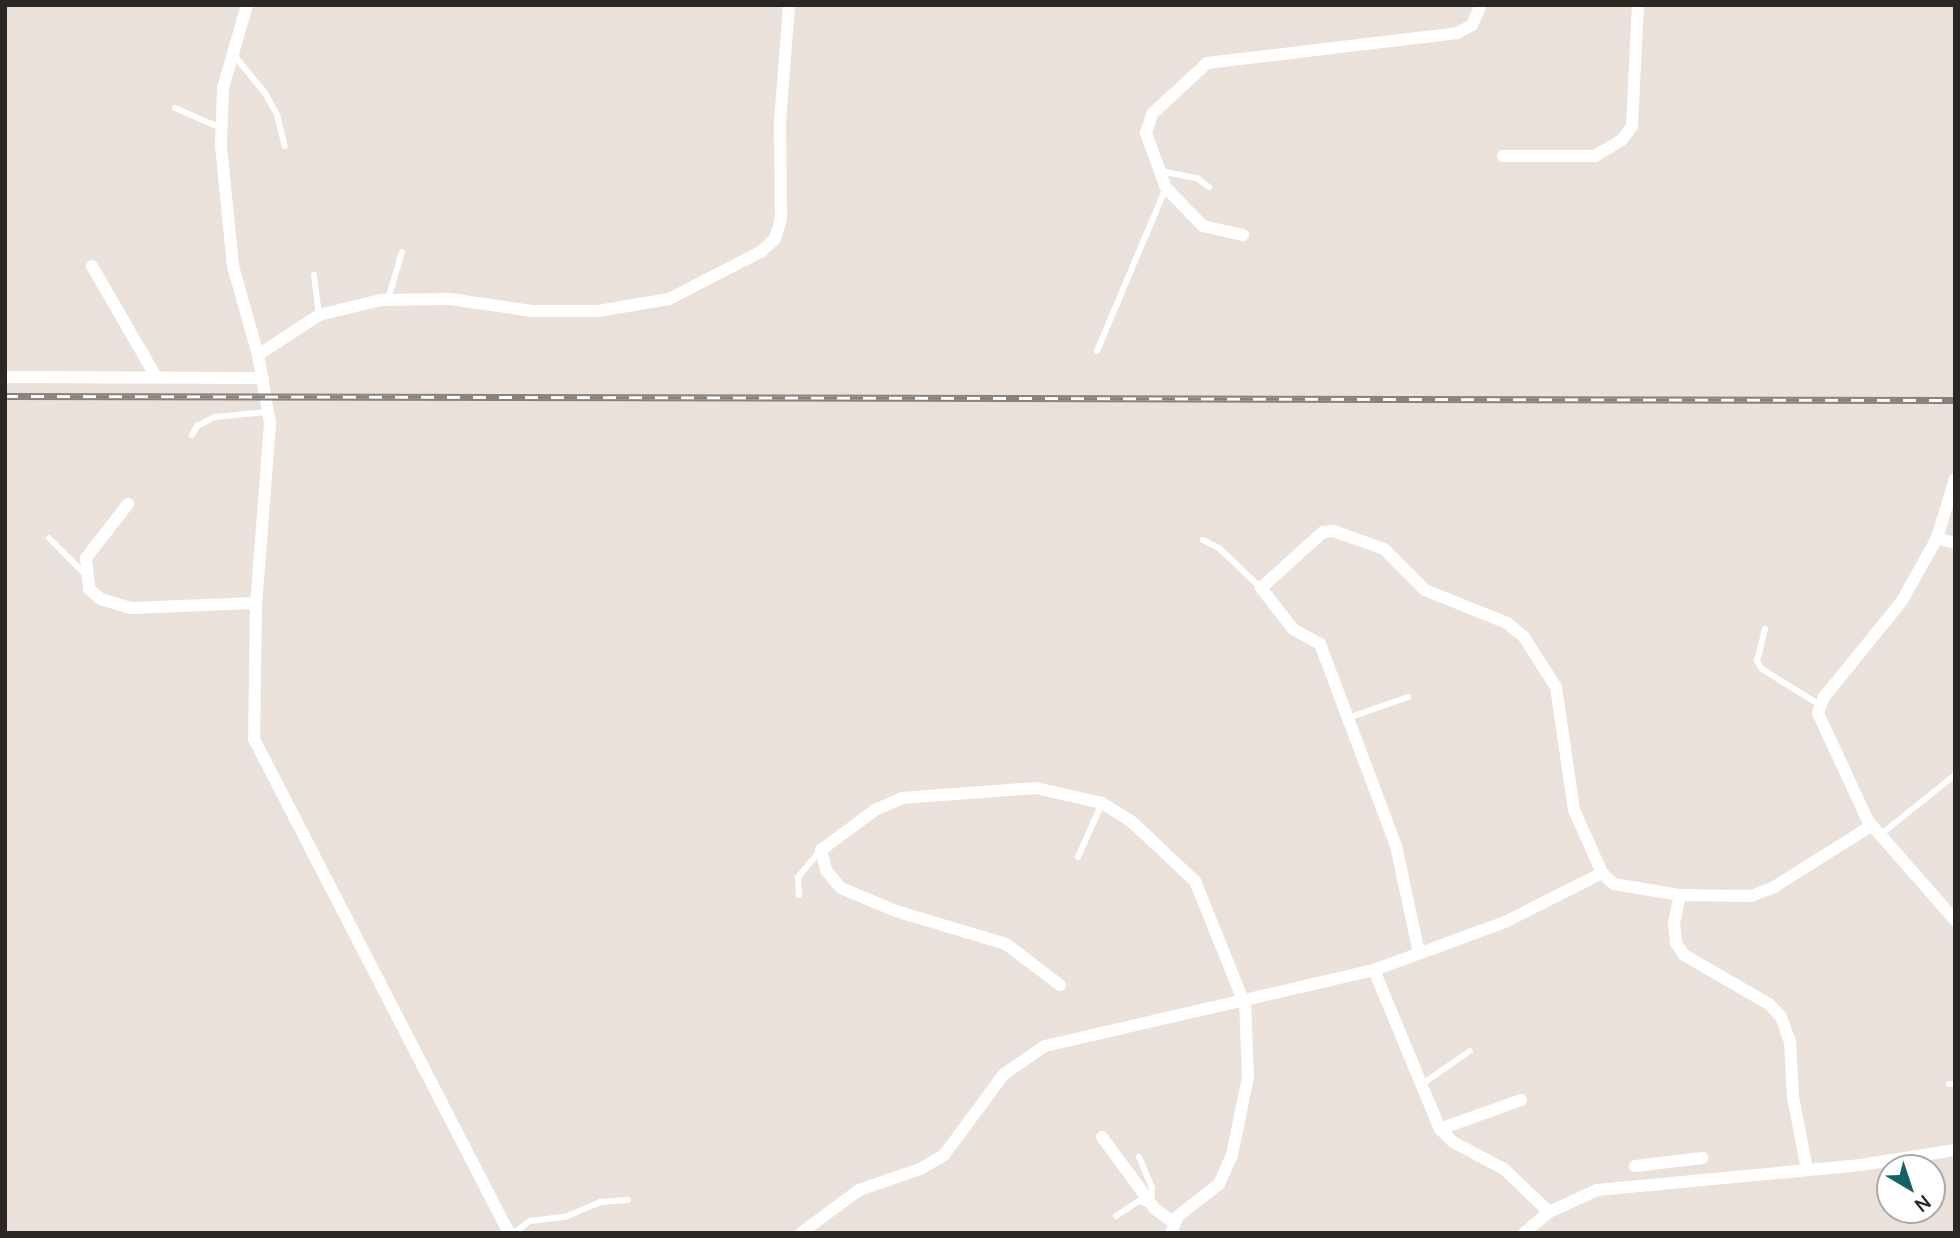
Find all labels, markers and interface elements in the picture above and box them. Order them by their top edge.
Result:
north arrow [1876,1154,1946,1224]
text: N [1909,1189,1936,1218]

